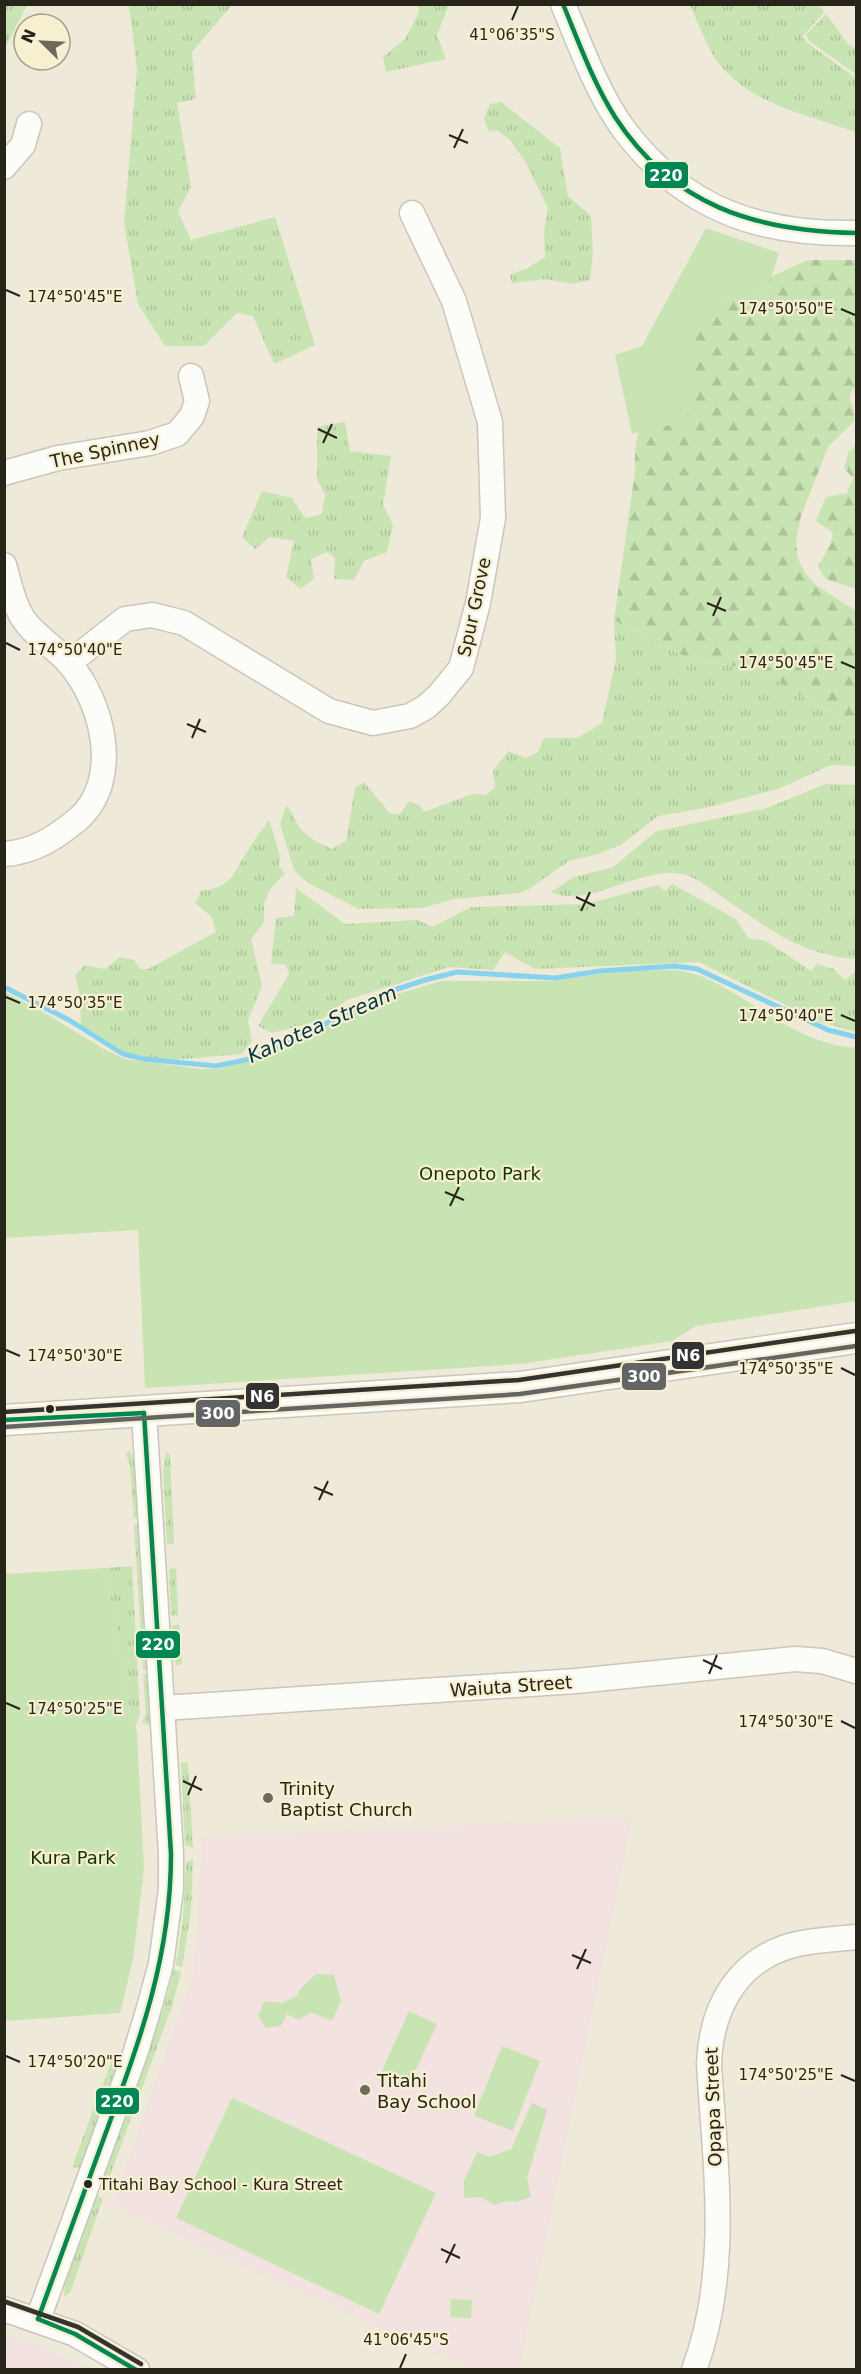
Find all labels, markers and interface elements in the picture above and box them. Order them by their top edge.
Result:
north arrow [12,12,72,72]
text: N [17,26,40,46]
text: 41°06'35"S [469,26,555,44]
line badge: 220 [644,161,689,189]
text: 220 [649,166,683,185]
text: 174°50'45"E [28,288,122,306]
text: 174°50'50"E [739,300,833,318]
street label: The Spinney [47,428,162,472]
street label: Spur Grove [453,555,495,659]
text: 174°50'40"E [28,641,122,659]
text: 174°50'45"E [739,654,833,672]
water label: Kahotea Stream [244,980,400,1068]
text: 174°50'35"E [28,994,122,1012]
text: 174°50'40"E [739,1007,833,1025]
park label: Onepoto Park [419,1163,541,1184]
line badge: N6 [671,1341,705,1370]
text: N6 [676,1346,700,1365]
text: 174°50'30"E [28,1347,122,1365]
text: 174°50'35"E [739,1360,833,1378]
line badge: 300 [621,1362,667,1391]
text: 300 [627,1367,661,1386]
line badge: N6 [245,1382,280,1410]
text: N6 [250,1387,274,1406]
line badge: 300 [195,1399,241,1428]
unlabelled marker [44,1403,56,1415]
text: 300 [201,1404,235,1423]
line badge: 220 [135,1630,181,1659]
text: 220 [141,1635,175,1654]
street label: Waiuta Street [449,1671,573,1701]
text: 174°50'25"E [28,1700,122,1718]
text: 174°50'30"E [739,1713,833,1731]
place label: Trinity Baptist Church [279,1778,413,1820]
marker: Trinity Baptist Church [261,1791,275,1805]
park label: Kura Park [30,1847,116,1868]
street label: Opapa Street [700,2047,726,2167]
text: 174°50'20"E [28,2053,122,2071]
text: 174°50'25"E [739,2066,833,2084]
place label: Titahi Bay School [376,2070,477,2112]
marker: Titahi Bay School [358,2083,372,2097]
line badge: 220 [95,2087,140,2115]
text: 220 [100,2092,134,2111]
place label: Titahi Bay School - Kura Street [98,2175,343,2194]
marker: Titahi Bay School - Kura Street [82,2178,94,2190]
text: 41°06'45"S [363,2331,449,2349]

